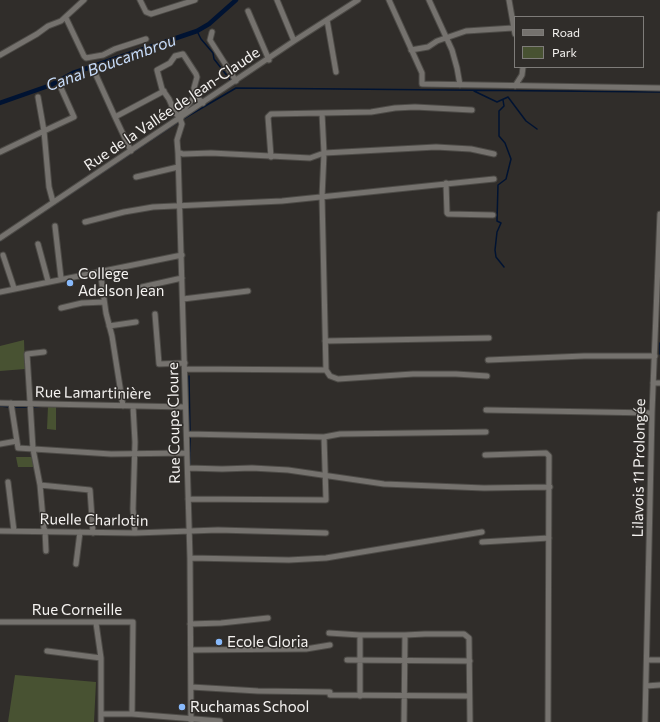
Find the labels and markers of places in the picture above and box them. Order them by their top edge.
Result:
place label: College Adelson Jean [78,265,164,300]
marker: College Adelson Jean [65,278,75,288]
place label: Ecole Gloria [227,633,308,651]
marker: Ecole Gloria [214,637,224,647]
place label: Ruchamas School [190,698,309,716]
marker: Ruchamas School [177,702,187,712]

